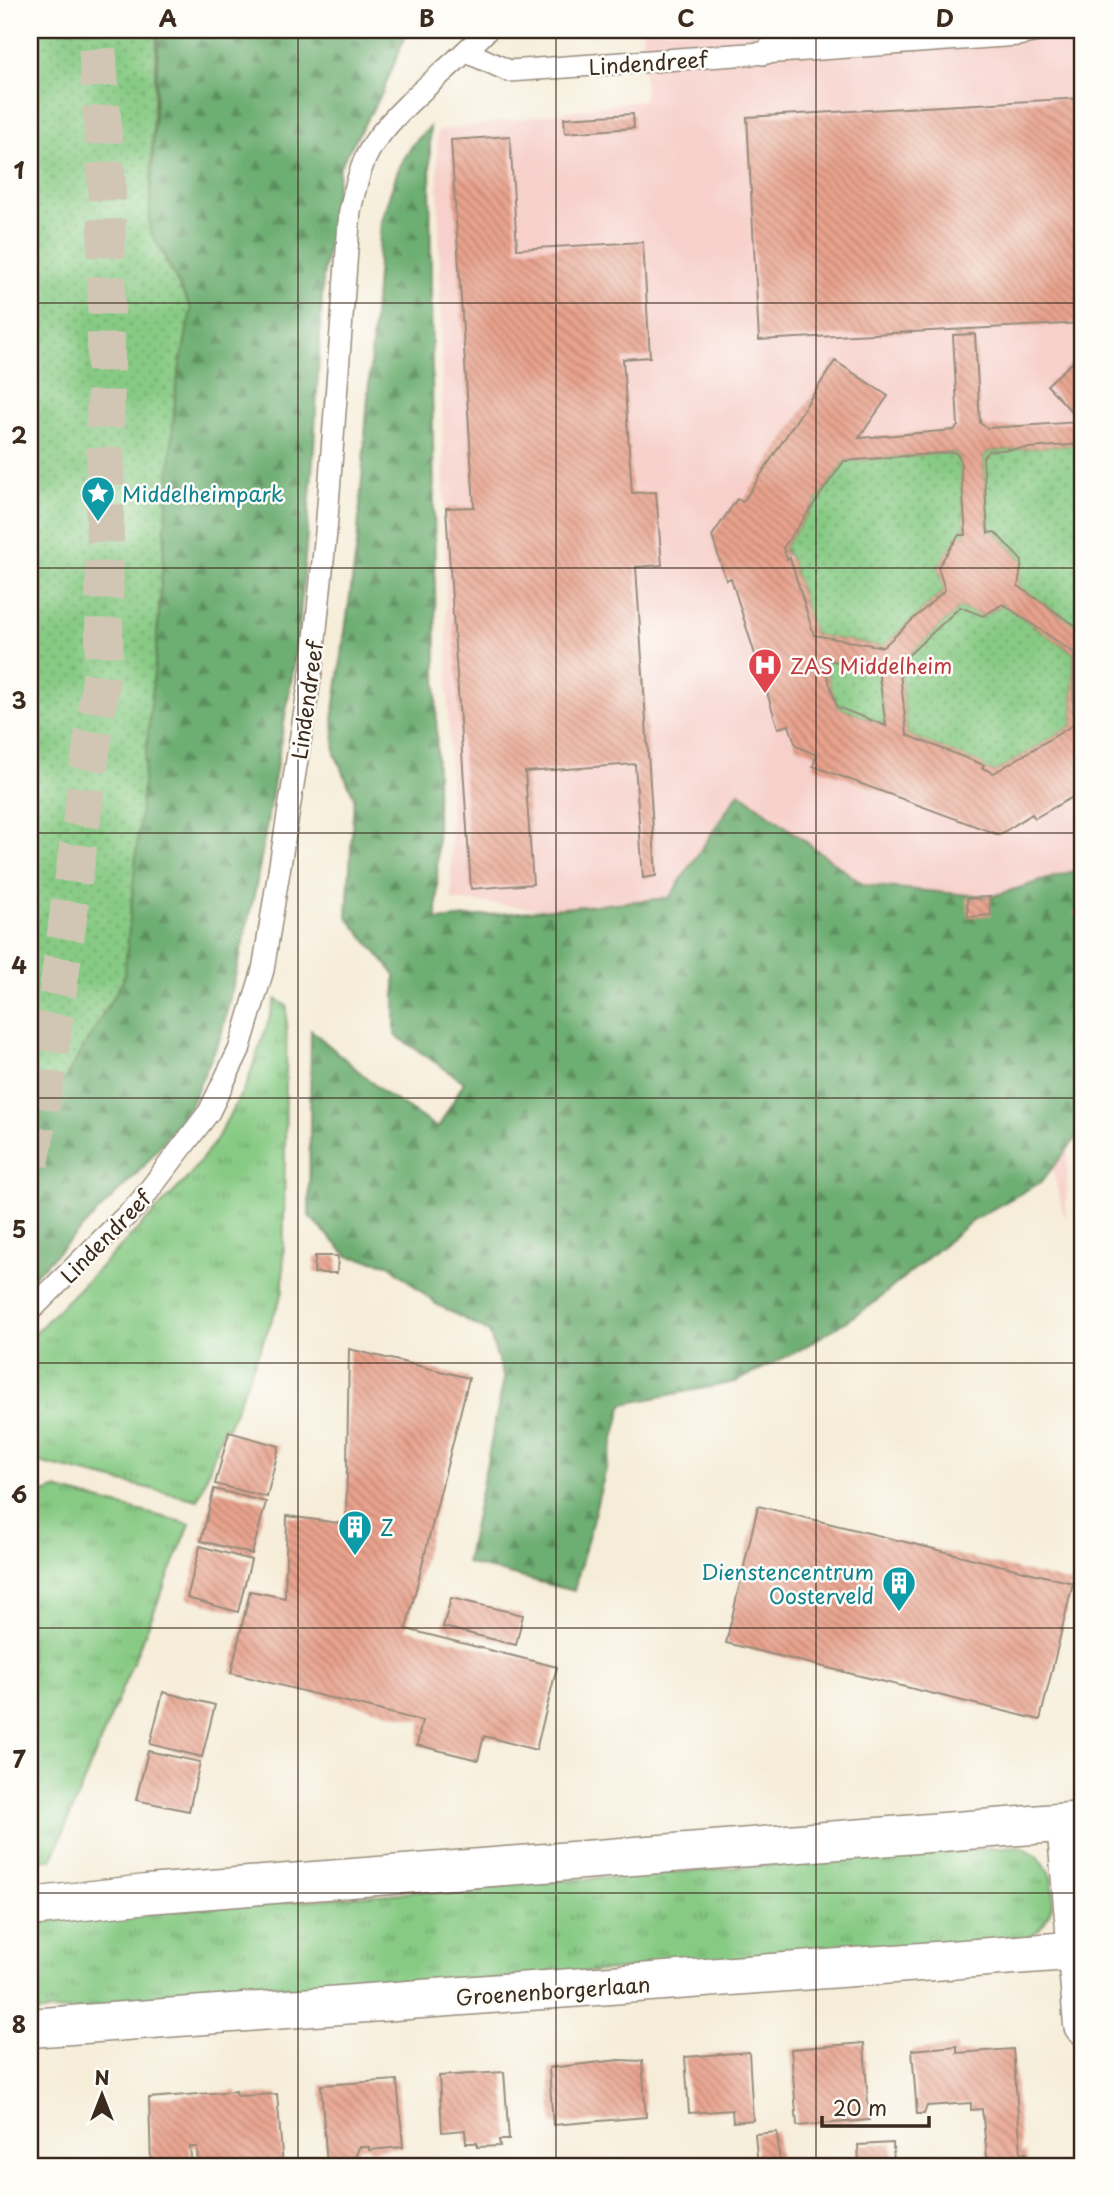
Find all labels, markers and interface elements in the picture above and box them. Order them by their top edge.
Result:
text: A [159,0,177,35]
text: B [419,0,435,35]
text: C [677,0,695,35]
text: D [936,0,954,35]
street label: Lindendreef [588,42,710,82]
text: 1 [14,152,25,187]
text: 2 [11,417,27,452]
place icon: Middelheimpark [79,474,117,523]
place label: Middelheimpark [122,477,284,509]
street label: Lindendreef [282,637,330,761]
hospital icon: ZAS Middelheim [746,646,784,695]
place label: ZAS Middelheim [790,649,952,681]
text: 3 [11,682,27,717]
text: 4 [11,947,27,982]
street label: Lindendreef [52,1181,159,1290]
text: 5 [12,1211,26,1246]
text: 6 [11,1476,27,1511]
building icon: Z [336,1508,374,1557]
place label: Z [380,1511,394,1543]
place label: Dienstencentrum Oosterveld [701,1555,874,1611]
building icon: Dienstencentrum Oosterveld [880,1564,918,1613]
text: 7 [12,1741,26,1776]
street label: Groenenborgerlaan [455,1967,651,2013]
text: 8 [12,2006,26,2041]
north arrow [66,2060,136,2130]
text: N [94,2063,110,2091]
scale bar [822,2084,929,2128]
text: 20 m [833,2091,887,2123]

